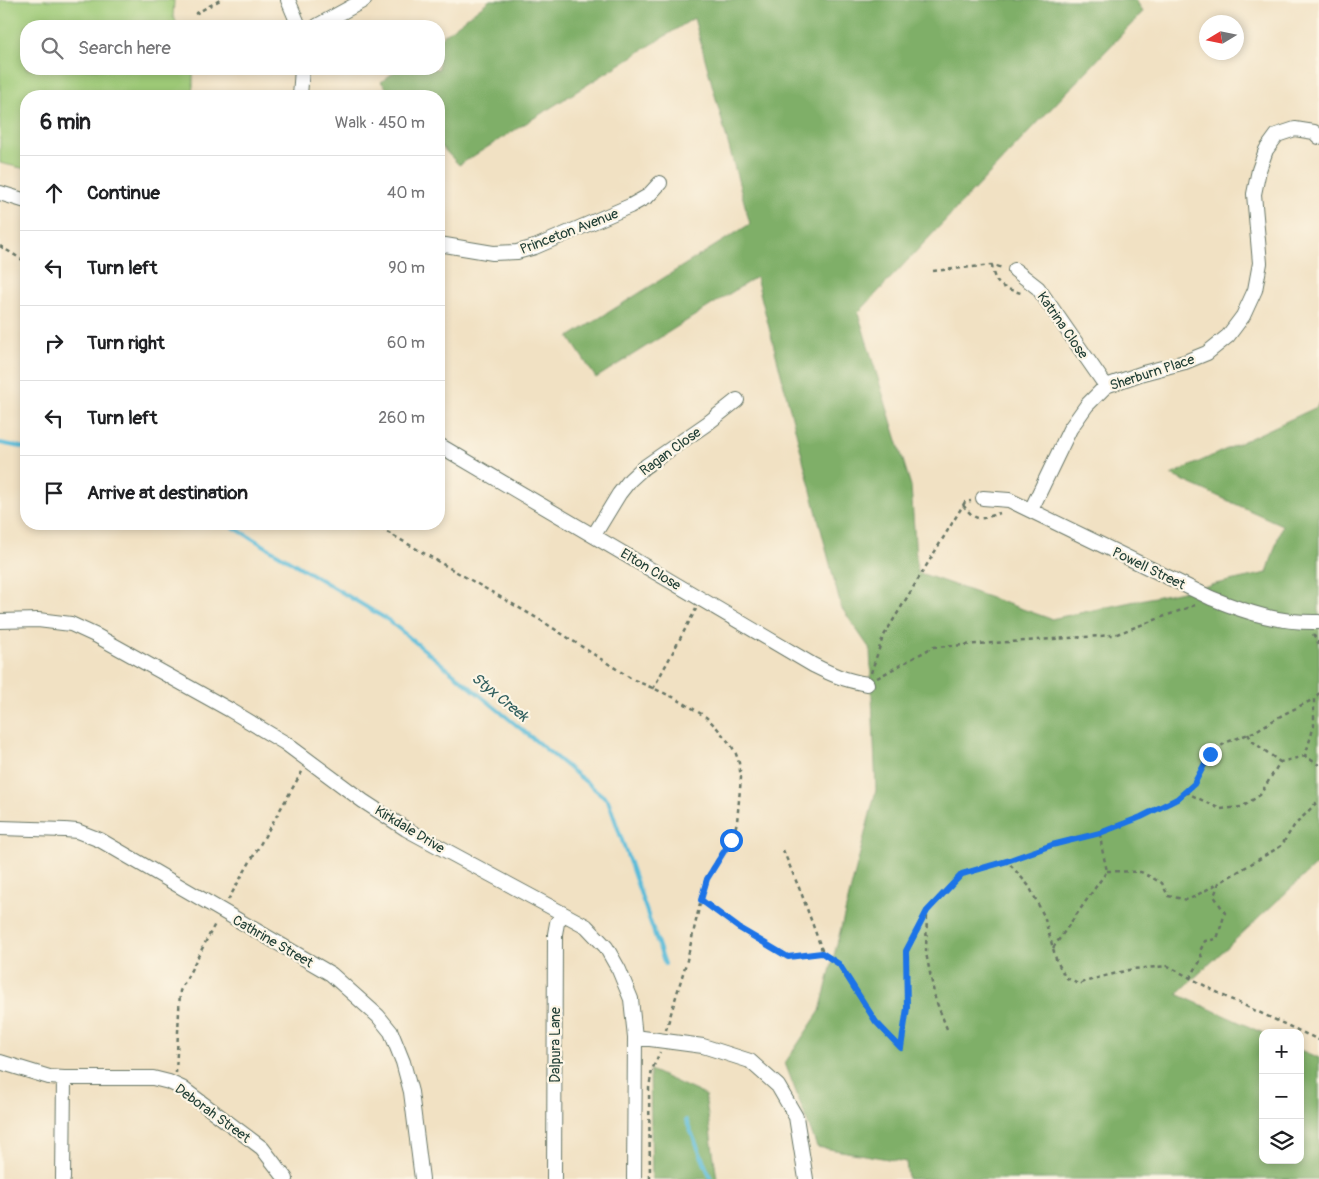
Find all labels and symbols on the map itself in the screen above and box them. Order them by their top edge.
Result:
north arrow [1199,15,1244,60]
street label: Princeton Avenue [518,205,621,258]
street label: Katrina Close [1033,289,1092,362]
street label: Sherburn Place [1108,351,1197,394]
street label: Ragan Close [636,423,704,479]
street label: Powell Street [1109,543,1188,594]
street label: Elton Close [618,545,684,594]
water label: Styx Creek [468,669,533,727]
route end [1199,743,1222,766]
street label: Kirkdale Drive [372,802,448,857]
route start [720,829,743,852]
street label: Cathrine Street [229,912,316,972]
street label: Dalpura Lane [547,1007,564,1083]
street label: Deborah Street [172,1080,254,1147]

